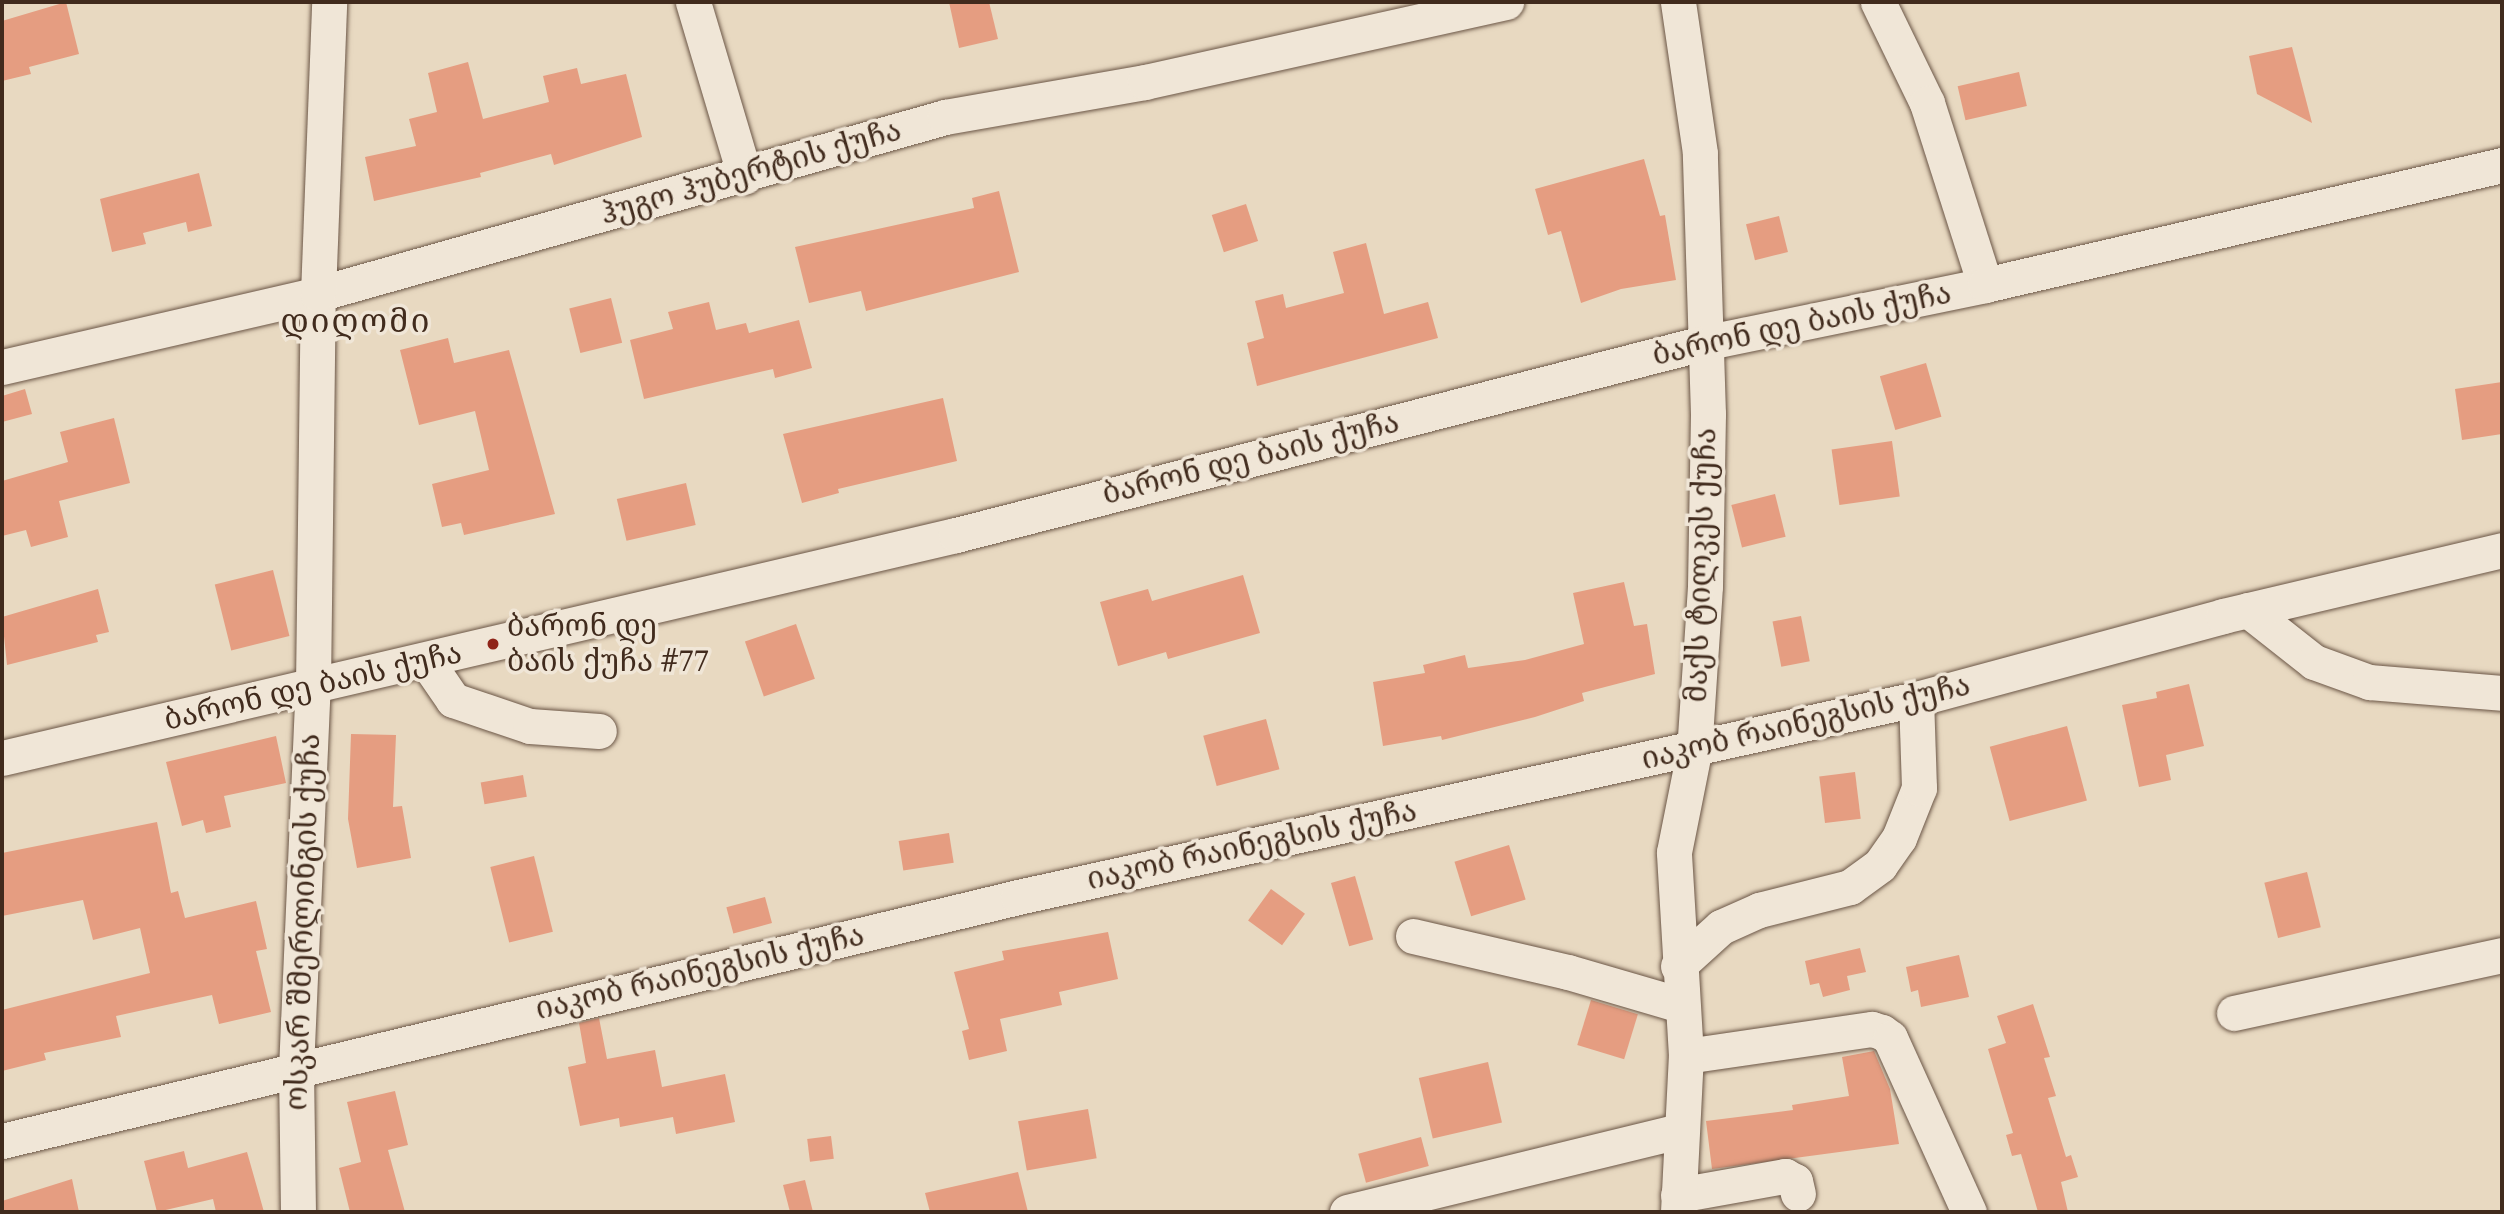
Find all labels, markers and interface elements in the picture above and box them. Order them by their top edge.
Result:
street label: ჰუგო ჰუბერტის ქუჩა [597,113,905,233]
street label: ბარონ დე ბაის ქუჩა [1649,276,1955,374]
district label: დიღომი [281,302,431,342]
street label: ბარონ დე ბაის ქუჩა [1099,405,1403,513]
street label: მაქს ტილკეს ქუჩა [1679,427,1725,703]
place label: ბარონ დე ბაის ქუჩა #77 [507,609,709,680]
street label: ბარონ დე ბაის ქუჩა [161,635,465,739]
marker: ბარონ დე ბაის ქუჩა #77 [485,636,501,652]
street label: იაკობ რაინეგსის ქუჩა [1638,668,1974,778]
street label: ოსკარ შმერლინგის ქუჩა [279,733,329,1111]
street label: იაკობ რაინეგსის ქუჩა [1084,793,1420,899]
street label: იაკობ რაინეგსის ქუჩა [532,918,868,1028]

